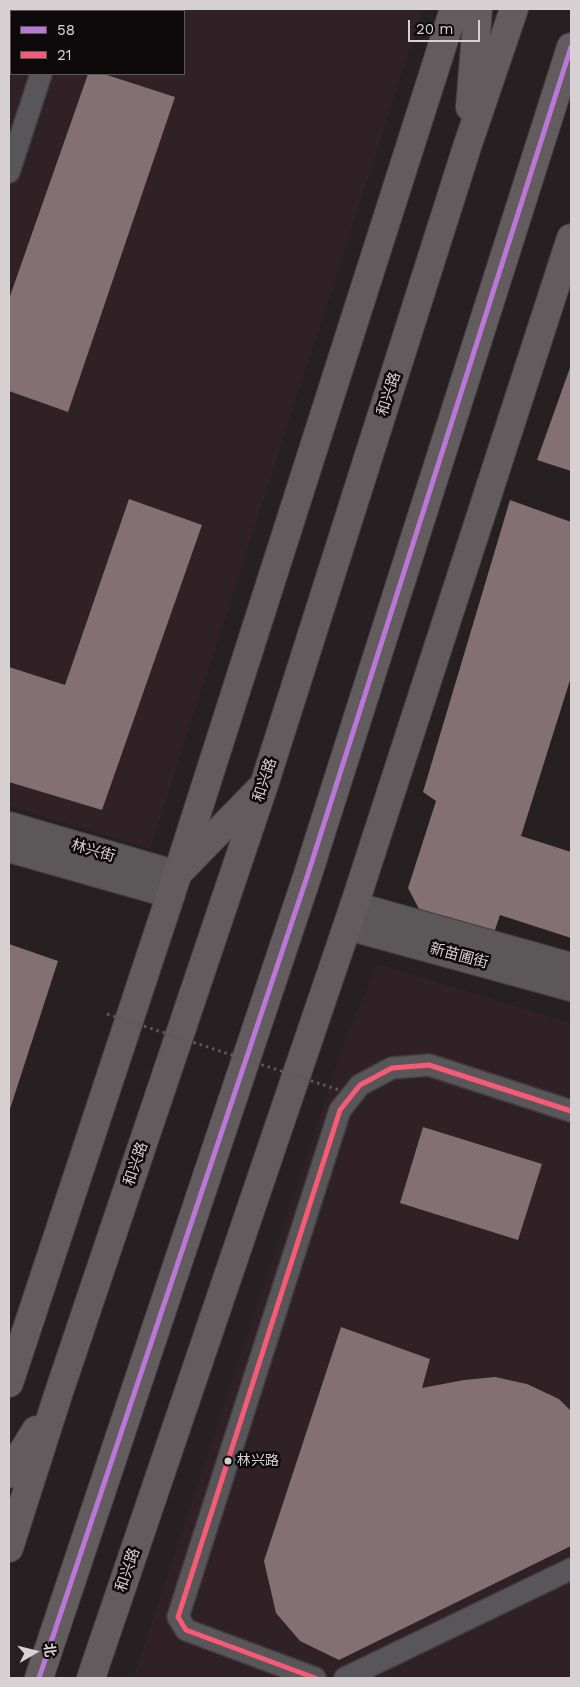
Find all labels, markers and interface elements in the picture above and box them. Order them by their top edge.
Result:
legend [10,10,185,75]
scale bar [410,10,482,42]
text: 20 m [416,20,454,38]
text: 58 [57,21,75,39]
text: 21 [57,46,72,64]
street label: 和兴路 [373,370,405,418]
street label: 和兴路 [249,756,281,804]
street label: 林兴街 [69,836,117,866]
street label: 新苗圃街 [428,940,490,972]
street label: 和兴路 [120,1140,152,1188]
place label: 林兴路 [237,1453,279,1469]
marker: 林兴路 [223,1456,233,1466]
street label: 和兴路 [112,1546,144,1594]
north arrow [10,1627,60,1677]
text: 北 [41,1642,59,1658]

